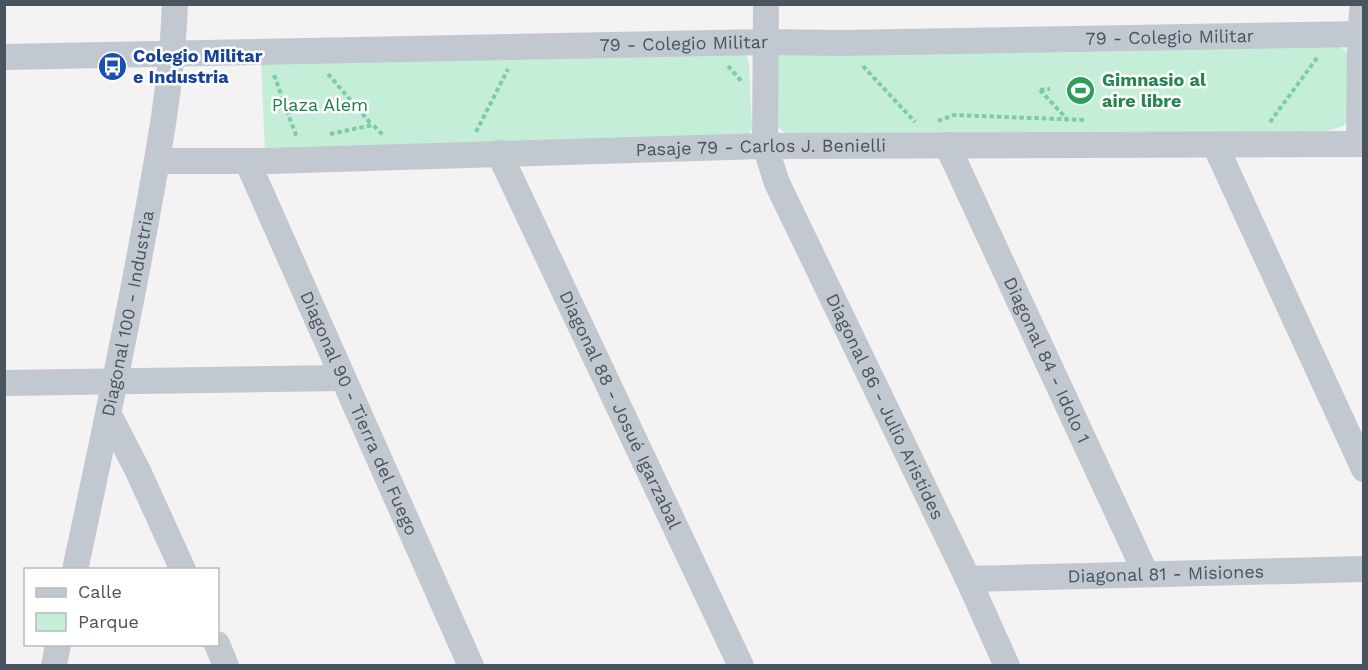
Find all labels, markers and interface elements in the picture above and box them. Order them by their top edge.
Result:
street label: 79 - Colegio Militar [1085,25,1254,49]
street label: 79 - Colegio Militar [599,31,768,55]
place label: Colegio Militar e Industria [133,45,263,87]
bus stop icon: Colegio Militar e Industria [96,50,128,82]
place label: Gimnasio al aire libre [1102,69,1206,111]
sports icon: Gimnasio al aire libre [1065,74,1097,106]
park label: Plaza Alem [272,94,368,115]
street label: Pasaje 79 - Carlos J. Benielli [635,135,886,160]
street label: Diagonal 100 - Industria [97,209,158,418]
street label: Diagonal 84 - Idolo 1 [1000,273,1095,446]
street label: Diagonal 88 - Josué Igarzabal [555,287,686,533]
street label: Diagonal 90 - Tierra del Fuego [296,288,423,538]
street label: Diagonal 86 - Julio Aristides [822,290,949,523]
street label: Diagonal 81 - Misiones [1067,561,1264,586]
legend [24,568,219,646]
text: Calle [78,581,122,602]
text: Parque [78,611,139,632]

